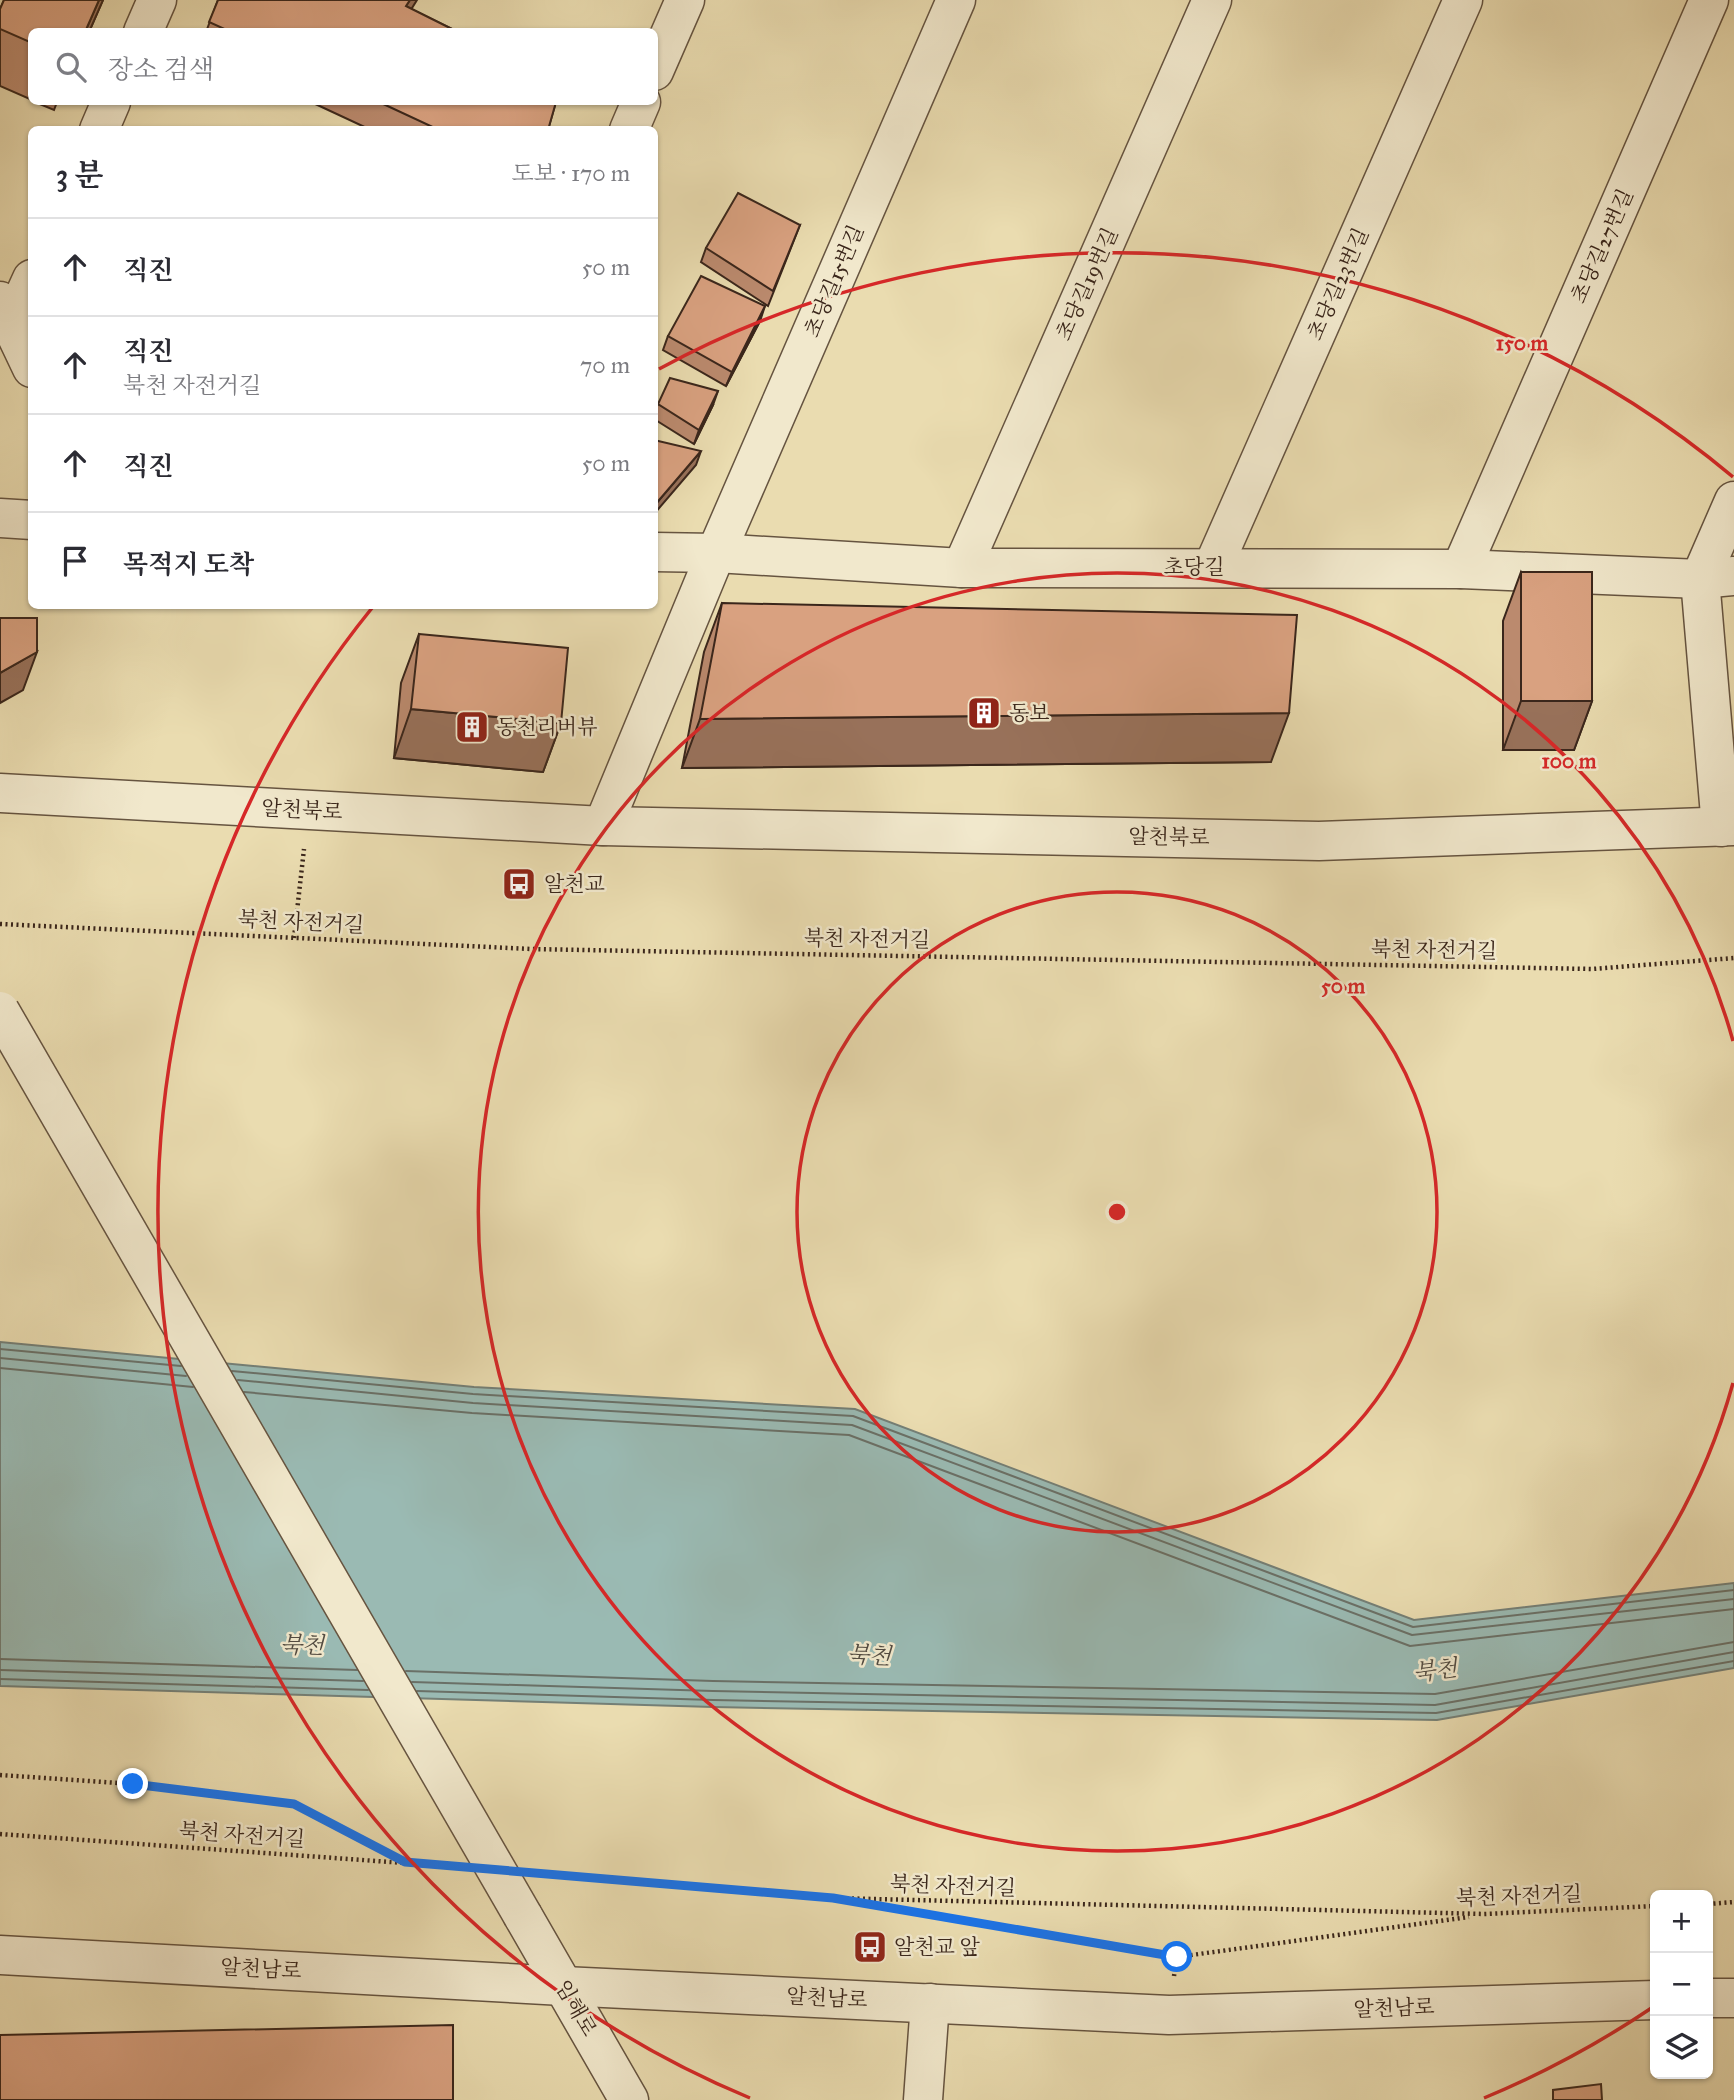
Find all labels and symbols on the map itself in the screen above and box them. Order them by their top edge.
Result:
street label: 초당길27번길 [1565,185,1639,307]
street label: 초당길15번길 [799,221,869,341]
street label: 초당길19번길 [1051,224,1123,344]
street label: 초당길23번길 [1302,224,1374,344]
text: 150 m [1496,330,1548,356]
street label: 초당길 [1164,554,1224,580]
building icon: 동보 [965,694,1003,732]
place label: 동보 [1009,700,1050,726]
building icon: 동천리버뷰 [453,708,491,746]
place label: 동천리버뷰 [496,714,597,740]
text: 100 m [1542,748,1597,774]
street label: 알천북로 [261,795,343,825]
street label: 알천북로 [1128,823,1210,851]
bus stop icon: 알천교 [500,865,538,903]
place label: 알천교 [544,871,605,897]
street label: 북천 자전거길 [237,906,365,938]
street label: 북천 자전거길 [804,925,930,953]
street label: 북천 자전거길 [1371,936,1497,964]
text: 50 m [1321,973,1365,999]
centre of rings [1105,1200,1129,1224]
water label: 북천 [280,1631,326,1659]
water label: 북천 [846,1640,894,1670]
water label: 북천 [1411,1653,1461,1687]
route end [117,1768,148,1799]
street label: 북천 자전거길 [178,1818,306,1852]
street label: 북천 자전거길 [889,1871,1017,1901]
street label: 북천 자전거길 [1455,1881,1583,1911]
bus stop icon: 알천교 앞 [851,1928,889,1966]
place label: 알천교 앞 [894,1934,980,1960]
route start [1161,1941,1192,1972]
street label: 알천남로 [220,1954,302,1984]
street label: 임해로 [550,1975,602,2041]
street label: 알천남로 [786,1983,868,2013]
street label: 알천남로 [1353,1994,1435,2022]

